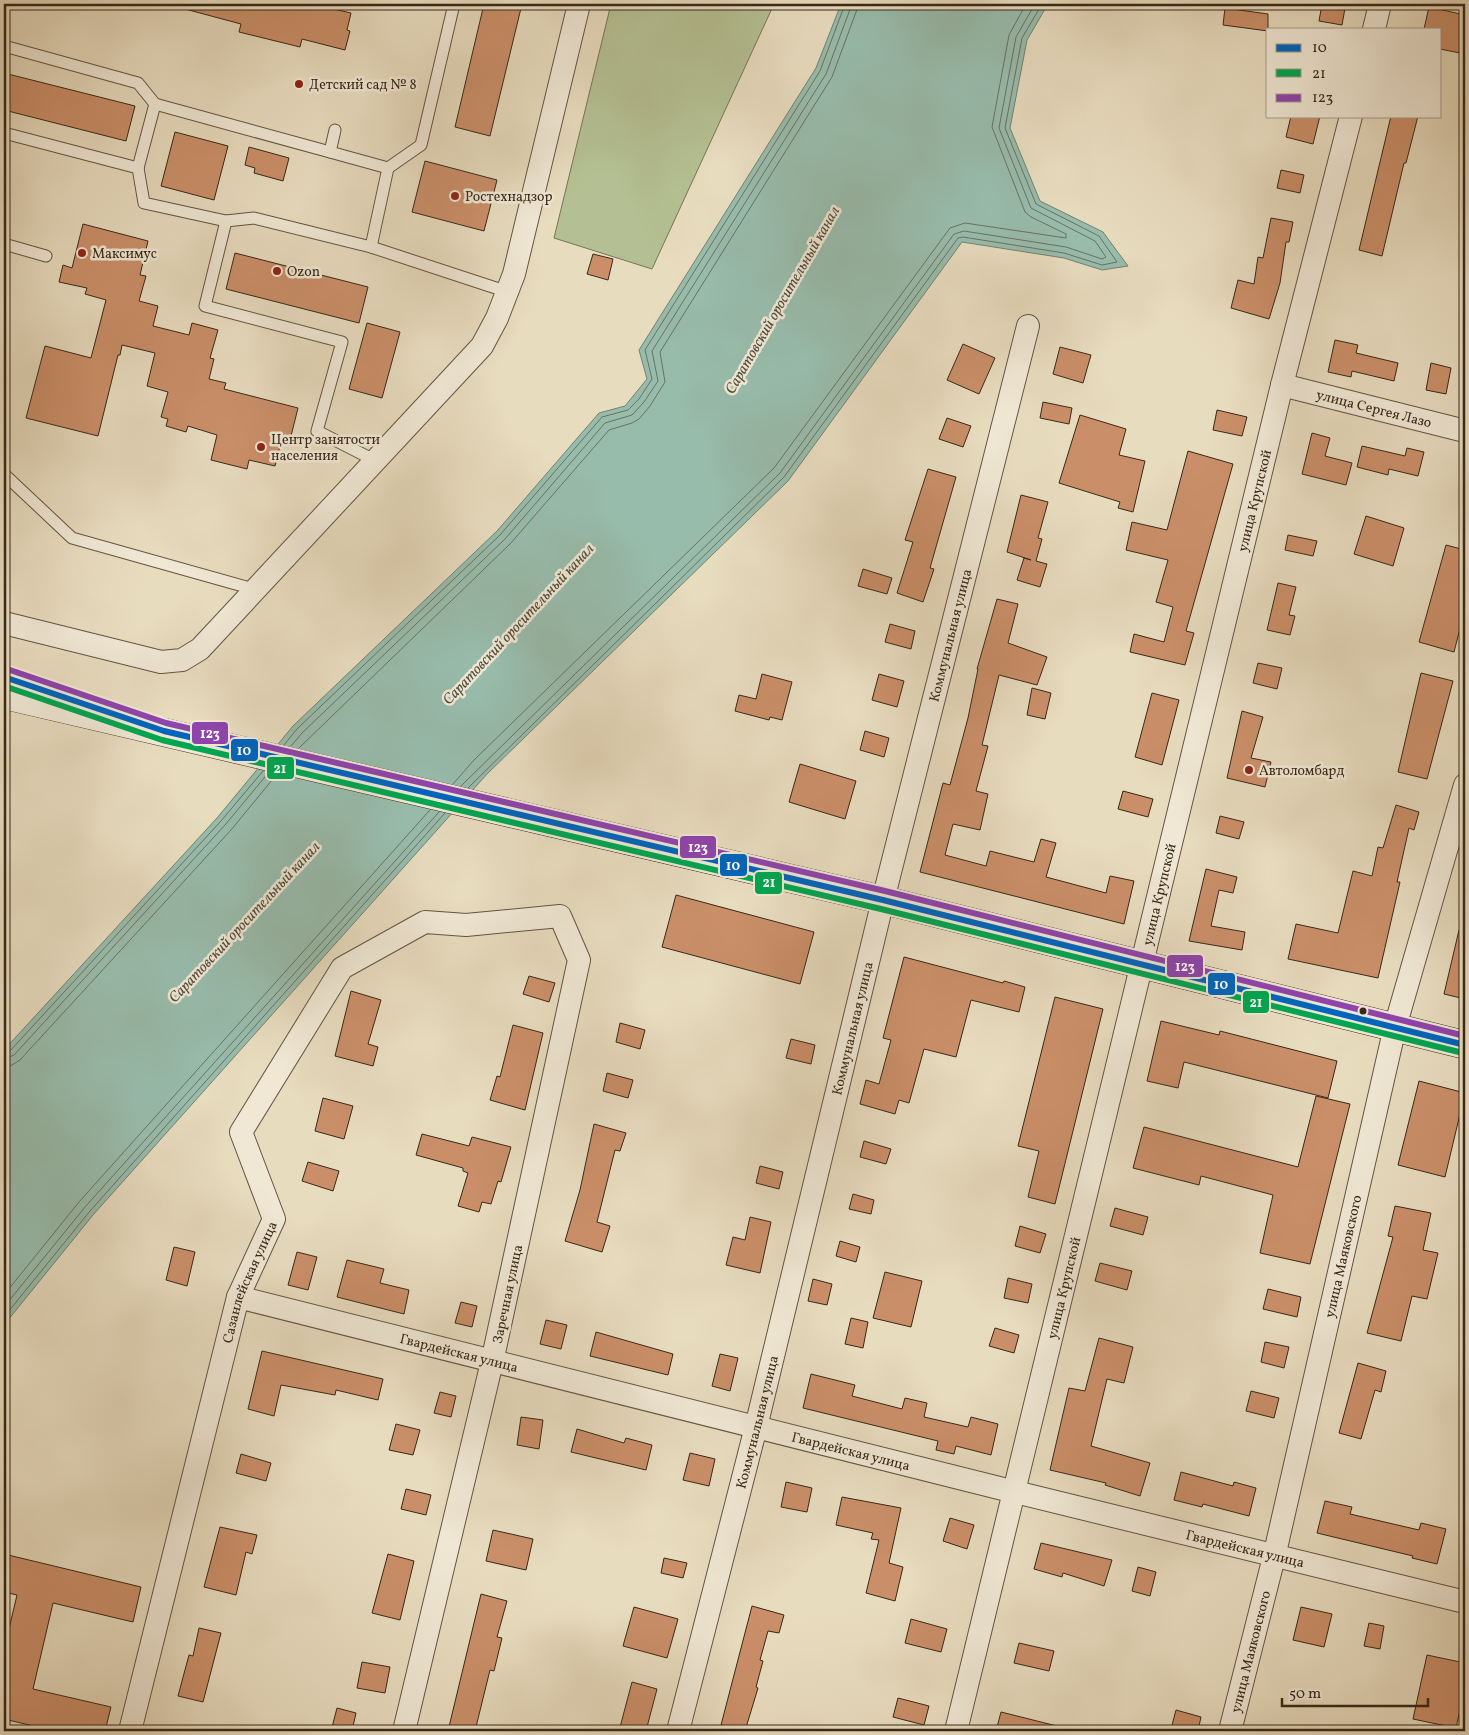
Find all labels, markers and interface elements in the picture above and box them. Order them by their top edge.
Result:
legend [1266,28,1442,118]
text: 10 [1312,38,1327,59]
text: 21 [1312,64,1326,85]
place label: Детский сад № 8 [309,76,417,95]
marker: Детский сад № 8 [293,78,305,90]
text: 123 [1312,88,1333,109]
place label: Ростехнадзор [465,188,553,207]
marker: Ростехнадзор [449,190,461,202]
water label: Саратовский оросительный канал [721,203,846,399]
place label: Максимус [92,245,157,264]
marker: Максимус [76,247,88,259]
place label: Ozon [287,263,320,282]
marker: Ozon [271,265,283,277]
street label: улица Сергея Лазо [1314,386,1433,433]
place label: Центр занятости населения [271,431,381,466]
marker: Центр занятости населения [255,441,267,453]
street label: улица Крупской [1234,447,1277,554]
water label: Саратовский оросительный канал [439,540,600,710]
street label: Коммунальная улица [925,567,977,704]
line badge: 123 [191,721,229,745]
text: 123 [200,725,220,744]
line badge: 10 [230,738,259,762]
text: 10 [237,742,251,761]
line badge: 21 [266,756,295,780]
text: 21 [274,760,286,779]
place label: Автоломбард [1259,762,1344,781]
marker: Автоломбард [1243,764,1255,776]
line badge: 123 [679,835,717,859]
water label: Саратовский оросительный канал [165,838,326,1008]
text: 123 [688,839,708,858]
street label: улица Крупской [1139,841,1182,948]
line badge: 10 [719,853,748,877]
text: 10 [726,857,740,876]
line badge: 21 [754,871,783,895]
text: 21 [763,874,775,893]
line badge: 123 [1166,954,1204,978]
text: 123 [1175,958,1195,977]
street label: Коммунальная улица [828,960,879,1097]
line badge: 10 [1207,972,1236,996]
text: 10 [1214,976,1228,995]
line badge: 21 [1242,990,1270,1014]
text: 21 [1250,994,1262,1013]
unlabelled marker [1358,1006,1368,1016]
street label: улица Маяковского [1321,1193,1367,1320]
street label: Сазанлейская улица [219,1219,283,1345]
street label: улица Крупской [1043,1235,1086,1341]
street label: Заречная улица [489,1243,528,1346]
street label: Гвардейская улица [398,1330,520,1378]
street label: Коммунальная улица [733,1354,784,1491]
street label: Гвардейская улица [789,1428,912,1476]
street label: Гвардейская улица [1183,1526,1306,1573]
street label: улица Маяковского [1227,1589,1276,1715]
scale bar [1282,1675,1428,1707]
text: 50 m [1289,1684,1321,1705]

